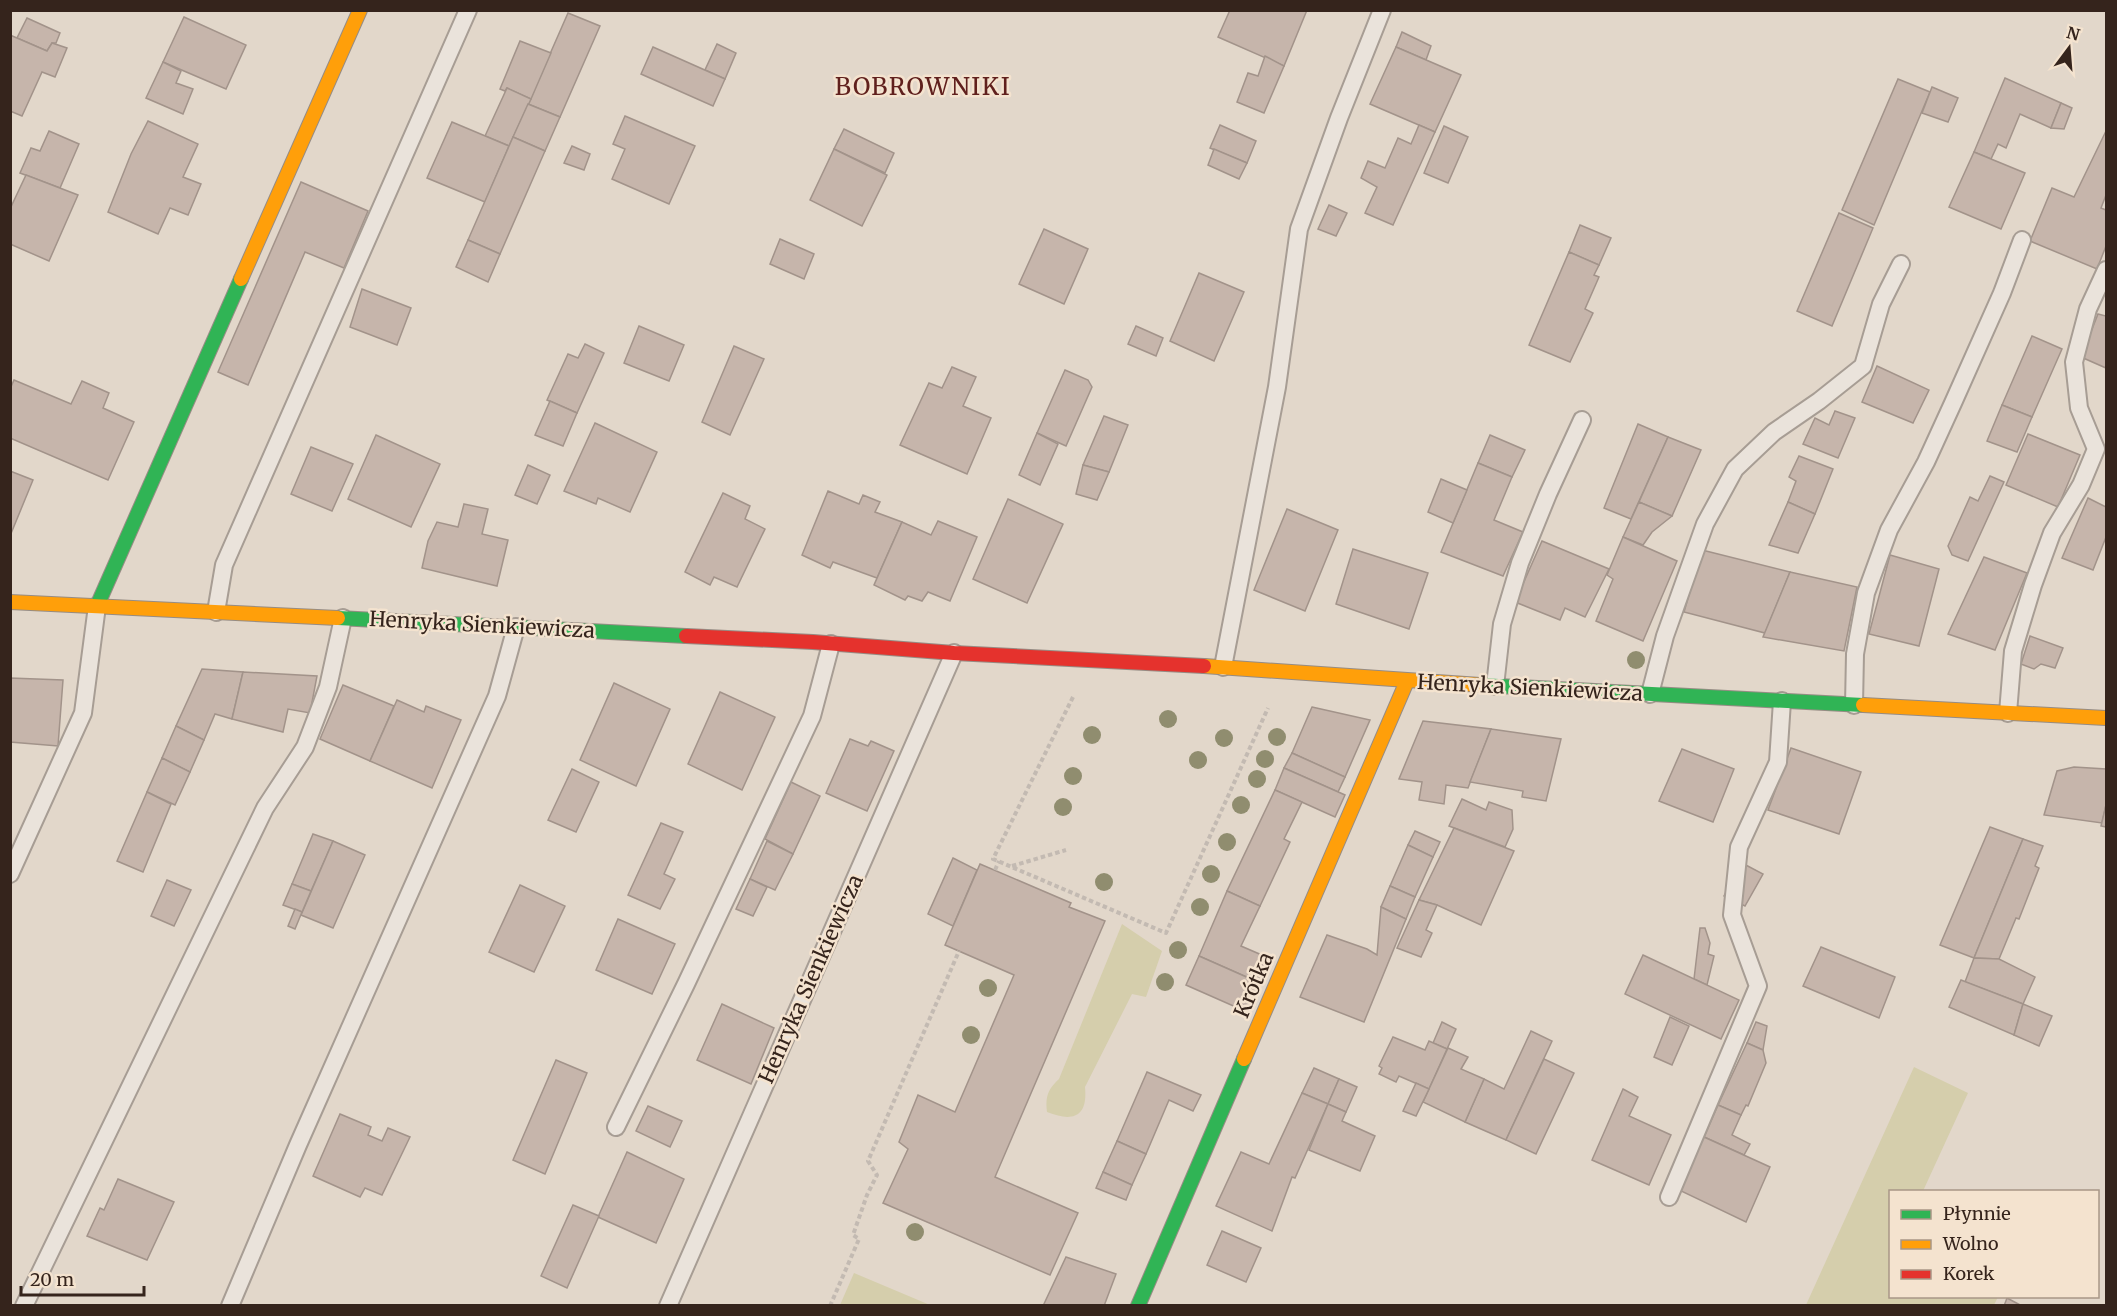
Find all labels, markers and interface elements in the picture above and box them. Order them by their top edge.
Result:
north arrow [2039,18,2099,78]
text: N [2064,22,2082,45]
district label: BOBROWNIKI [835,71,1011,102]
street label: Henryka Sienkiewicza [368,605,596,644]
street label: Henryka Sienkiewicza [1416,668,1644,707]
street label: Henryka Sienkiewicza [752,870,869,1088]
street label: Krótka [1228,948,1279,1022]
legend [1889,1190,2099,1298]
text: Płynnie [1943,1202,2011,1225]
text: Wolno [1942,1232,1999,1255]
scale bar [21,1259,144,1297]
text: Korek [1943,1262,1995,1285]
text: 20 m [30,1268,74,1291]

